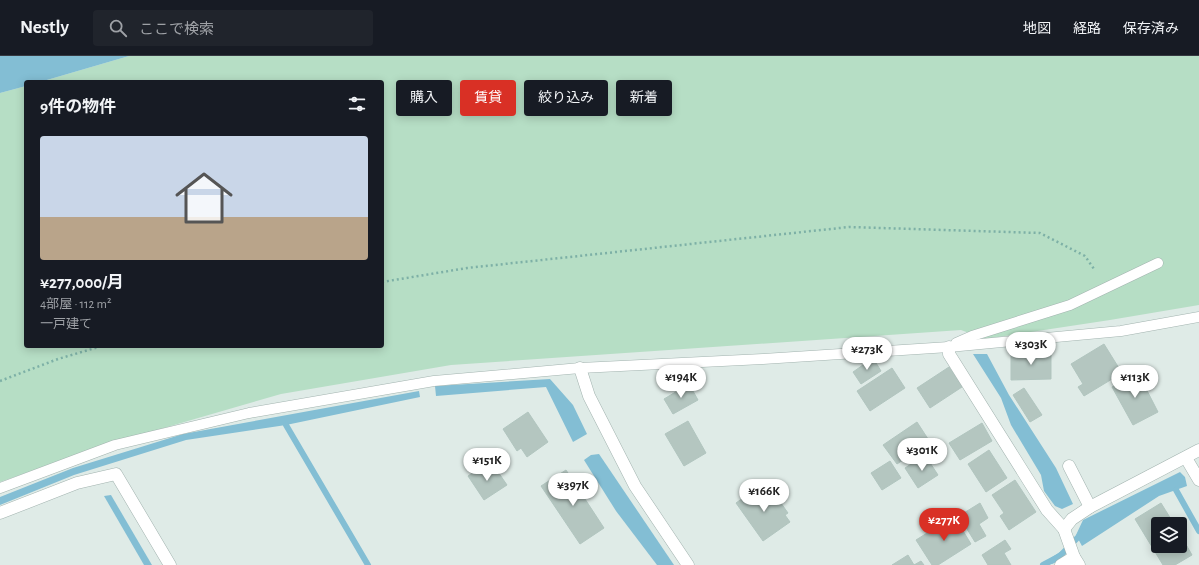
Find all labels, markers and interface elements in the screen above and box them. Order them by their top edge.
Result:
search box [93,10,373,46]
icon: search [107,17,129,39]
text: Nestly [20,18,69,37]
text: ここで検索 [139,22,214,37]
text: 地図 [1023,22,1051,36]
text: 経路 [1073,22,1101,36]
text: 保存済み [1123,22,1179,36]
chip: 購入 [396,80,452,116]
chip: 賃貸 [460,80,516,116]
chip: 絞り込み [524,80,608,116]
chip: 新着 [616,80,672,116]
icon: filters [346,93,368,115]
text: 9件の物件 [40,98,116,115]
icon: home [168,162,240,234]
text: ¥277,000/月 [40,274,124,291]
text: 4部屋 · 112 m² [40,298,111,311]
text: 一戸建て [40,318,92,331]
pin: ¥303K [1003,332,1059,366]
pin: ¥273K [839,337,895,371]
text: ¥303K [1015,338,1047,351]
text: ¥273K [851,343,883,356]
pin: ¥194K [653,365,709,399]
pin: ¥113K [1107,365,1163,399]
text: ¥194K [665,371,697,384]
text: ¥113K [1120,371,1150,384]
pin: ¥301K [894,438,950,472]
text: ¥301K [906,444,938,457]
pin: ¥151K [459,448,515,482]
text: ¥151K [472,454,502,467]
pin: ¥397K [545,473,601,507]
text: ¥397K [557,479,589,492]
pin: ¥166K [736,479,792,513]
text: ¥166K [748,485,780,498]
pin: ¥277K [916,508,972,542]
text: ¥277K [928,514,960,527]
map controls [1151,517,1187,553]
button: layers [1151,517,1187,553]

